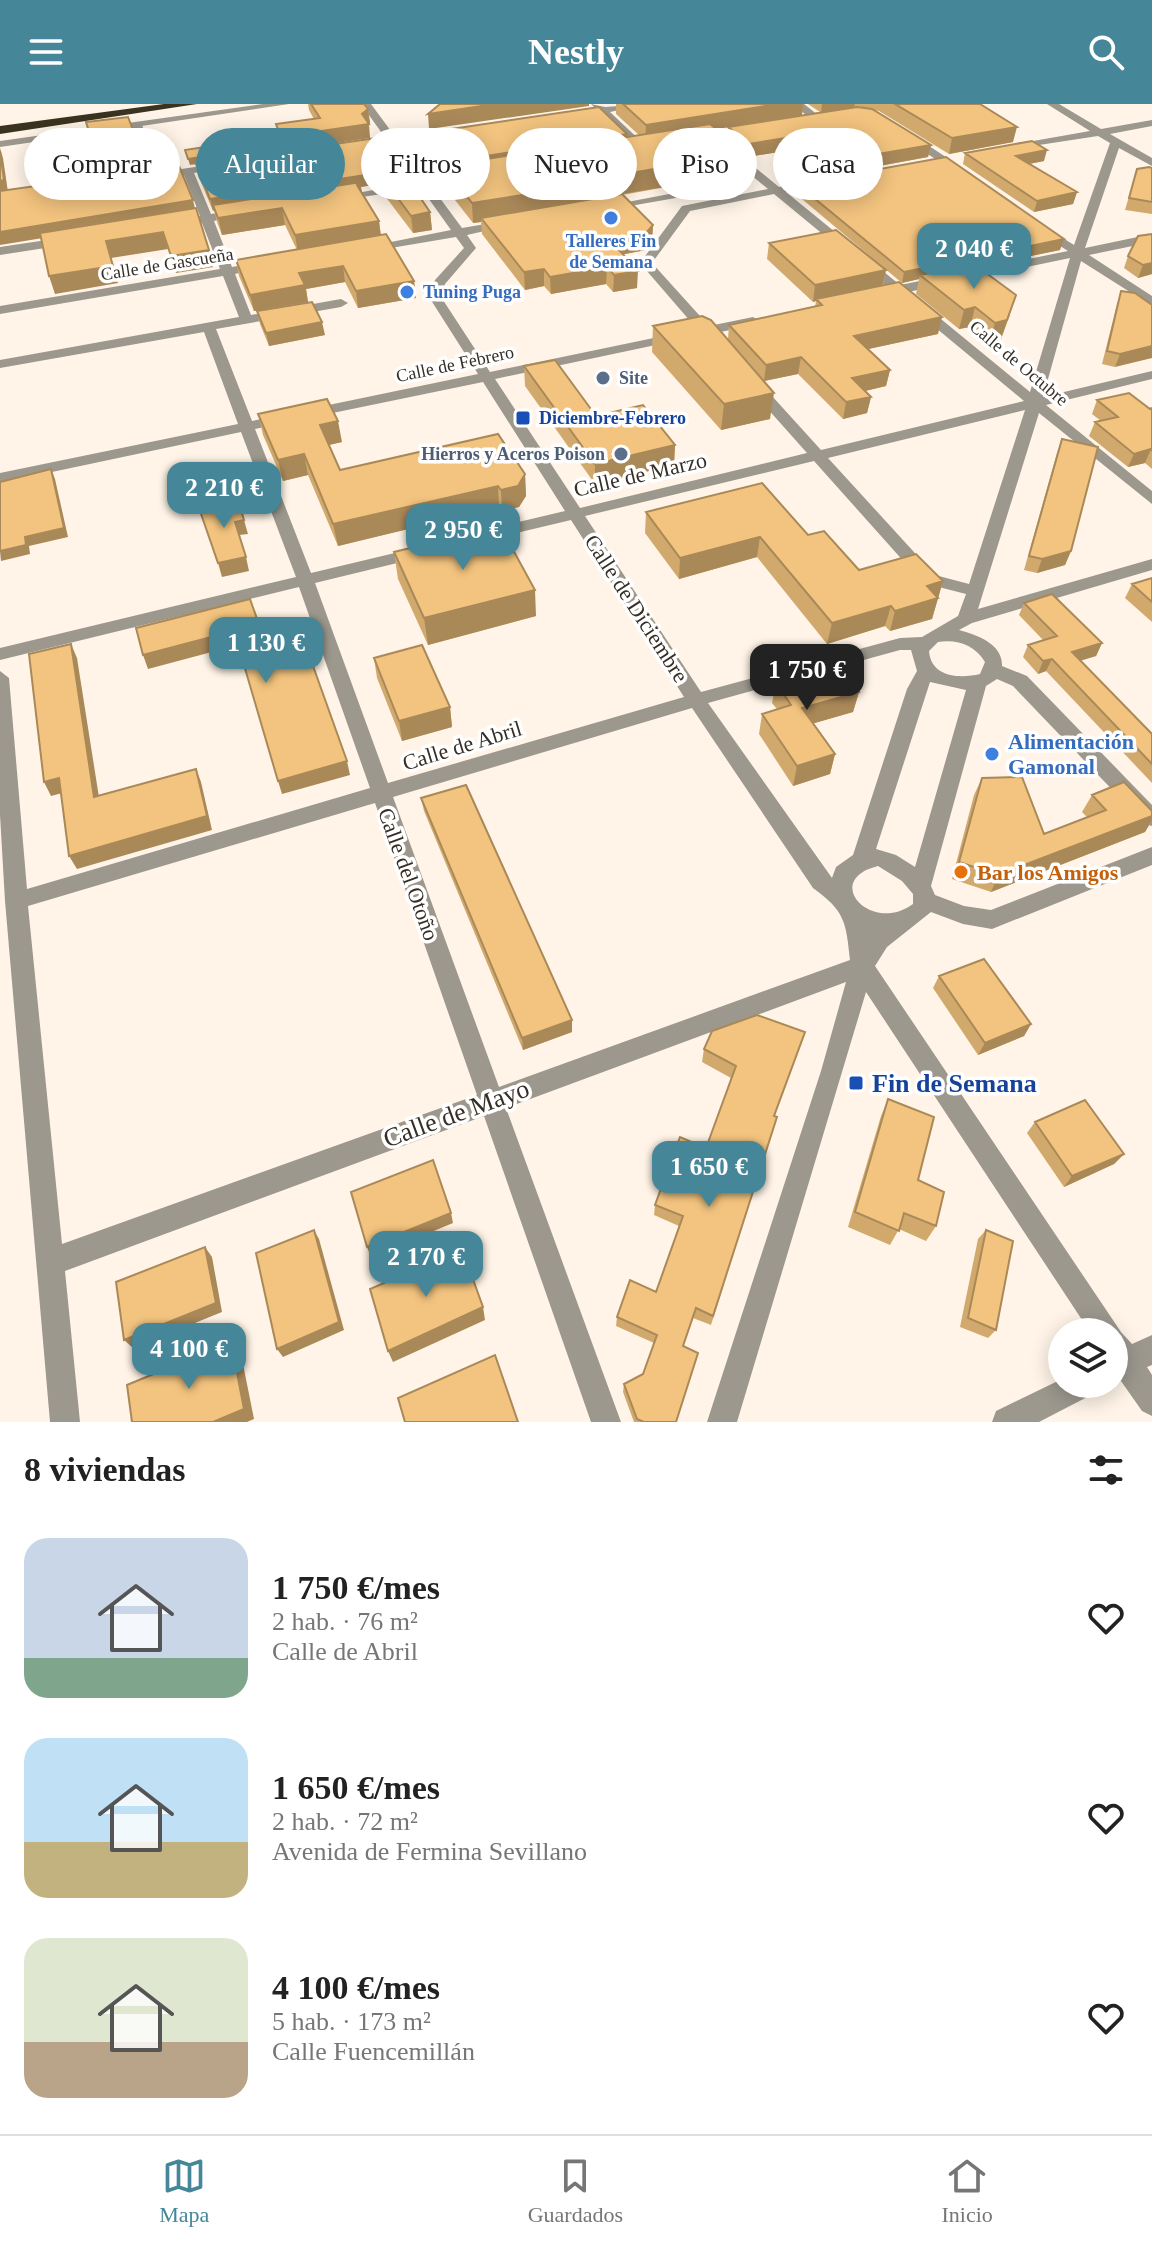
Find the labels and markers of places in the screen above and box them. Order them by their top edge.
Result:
marker: Talleres Fin de Semana [602,209,620,227]
pin: 2 040 € [900,223,1048,291]
place label: Talleres Fin de Semana [566,231,656,272]
place label: Tuning Puga [423,282,521,302]
marker: Tuning Puga [398,283,416,301]
place label: Site [619,368,648,388]
marker: Site [594,369,612,387]
place label: Diciembre-Febrero [539,408,686,428]
marker: Diciembre-Febrero [514,409,532,427]
place label: Hierros y Aceros Poison [421,444,605,464]
marker: Hierros y Aceros Poison [612,445,630,463]
pin: 2 210 € [150,462,298,530]
pin: 2 950 € [389,504,537,572]
pin: 1 130 € [192,617,340,685]
pin: 1 750 € [733,644,881,712]
place label: Alimentación Gamonal [1008,729,1134,779]
marker: Alimentación Gamonal [983,745,1001,763]
place label: Bar los Amigos [977,860,1119,885]
marker: Bar los Amigos [952,863,970,881]
place label: Fin de Semana [872,1069,1037,1098]
marker: Fin de Semana [847,1074,865,1092]
pin: 1 650 € [635,1141,783,1209]
pin: 2 170 € [352,1231,500,1299]
pin: 4 100 € [115,1323,263,1391]

